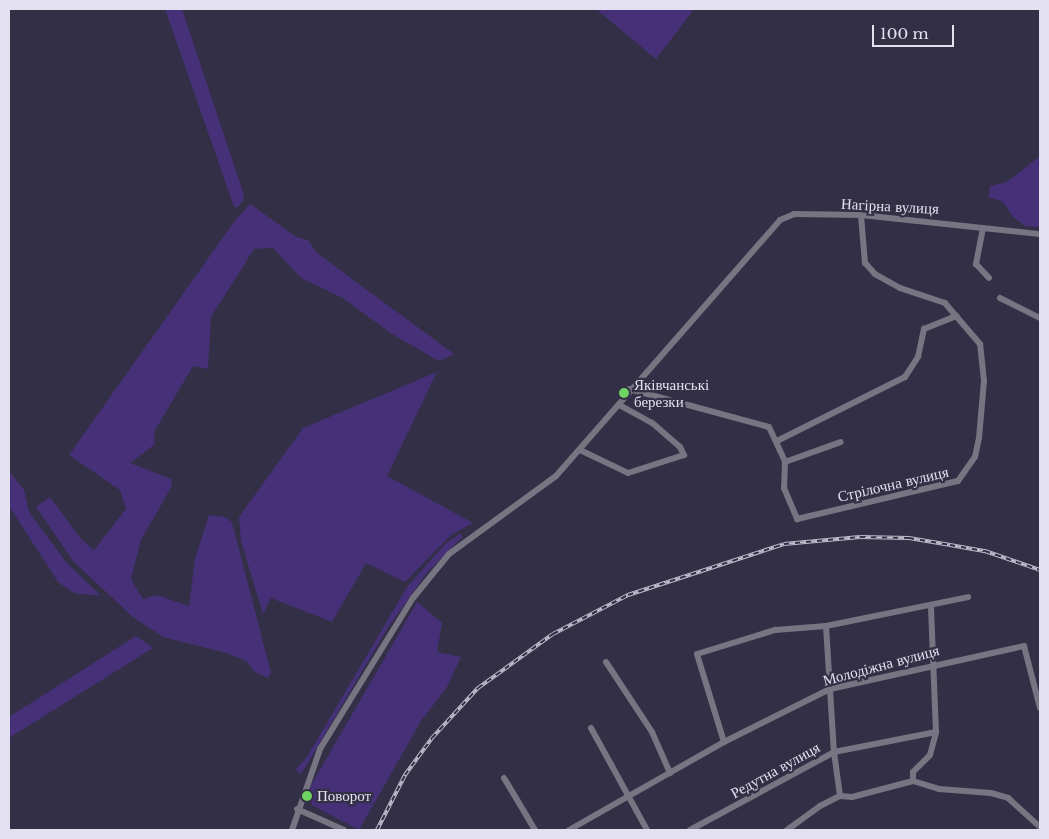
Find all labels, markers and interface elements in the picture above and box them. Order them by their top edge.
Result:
scale bar [874,15,956,47]
text: 100 m [880,24,929,43]
street label: Нагірна вулиця [841,194,939,218]
place label: Яківчанські березки [634,375,709,410]
marker: Яківчанські березки [618,387,630,399]
street label: Стрілочна вулиця [836,462,950,506]
street label: Молодіжна вулиця [821,641,941,689]
street label: Редутна вулиця [727,738,823,802]
place label: Поворот [317,787,371,805]
marker: Поворот [301,790,313,802]

